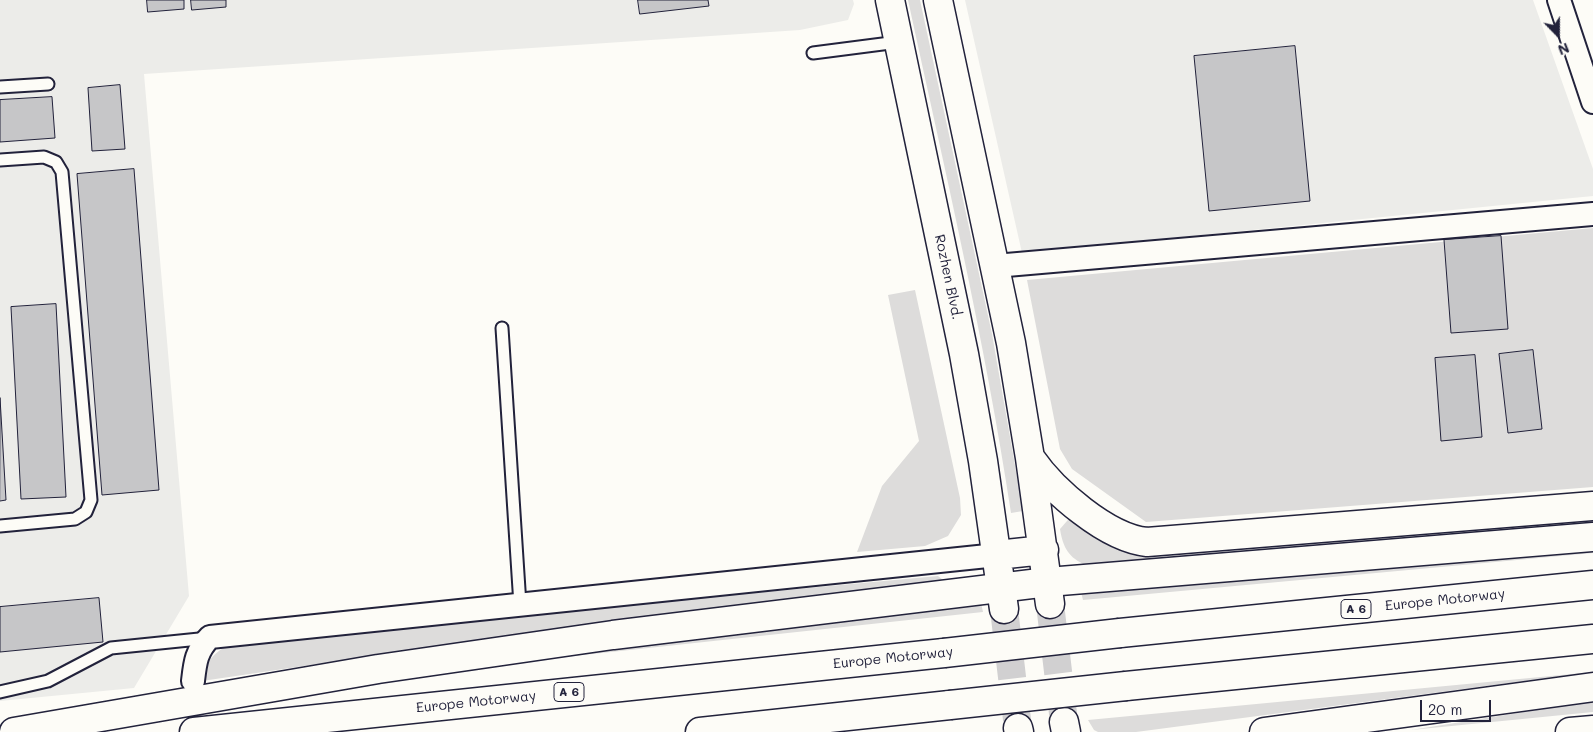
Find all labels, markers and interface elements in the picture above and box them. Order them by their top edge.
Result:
north arrow [1533,10,1583,60]
text: N [1555,39,1572,60]
street label: Rozhen Blvd. [931,233,965,321]
street label: Europe Motorway [1384,585,1506,615]
road number: A 6 [1341,600,1371,618]
street label: Europe Motorway [832,643,954,673]
road number: A 6 [554,682,584,702]
street label: Europe Motorway [415,687,537,717]
scale bar [1423,690,1494,722]
text: 20 m [1428,699,1462,719]

